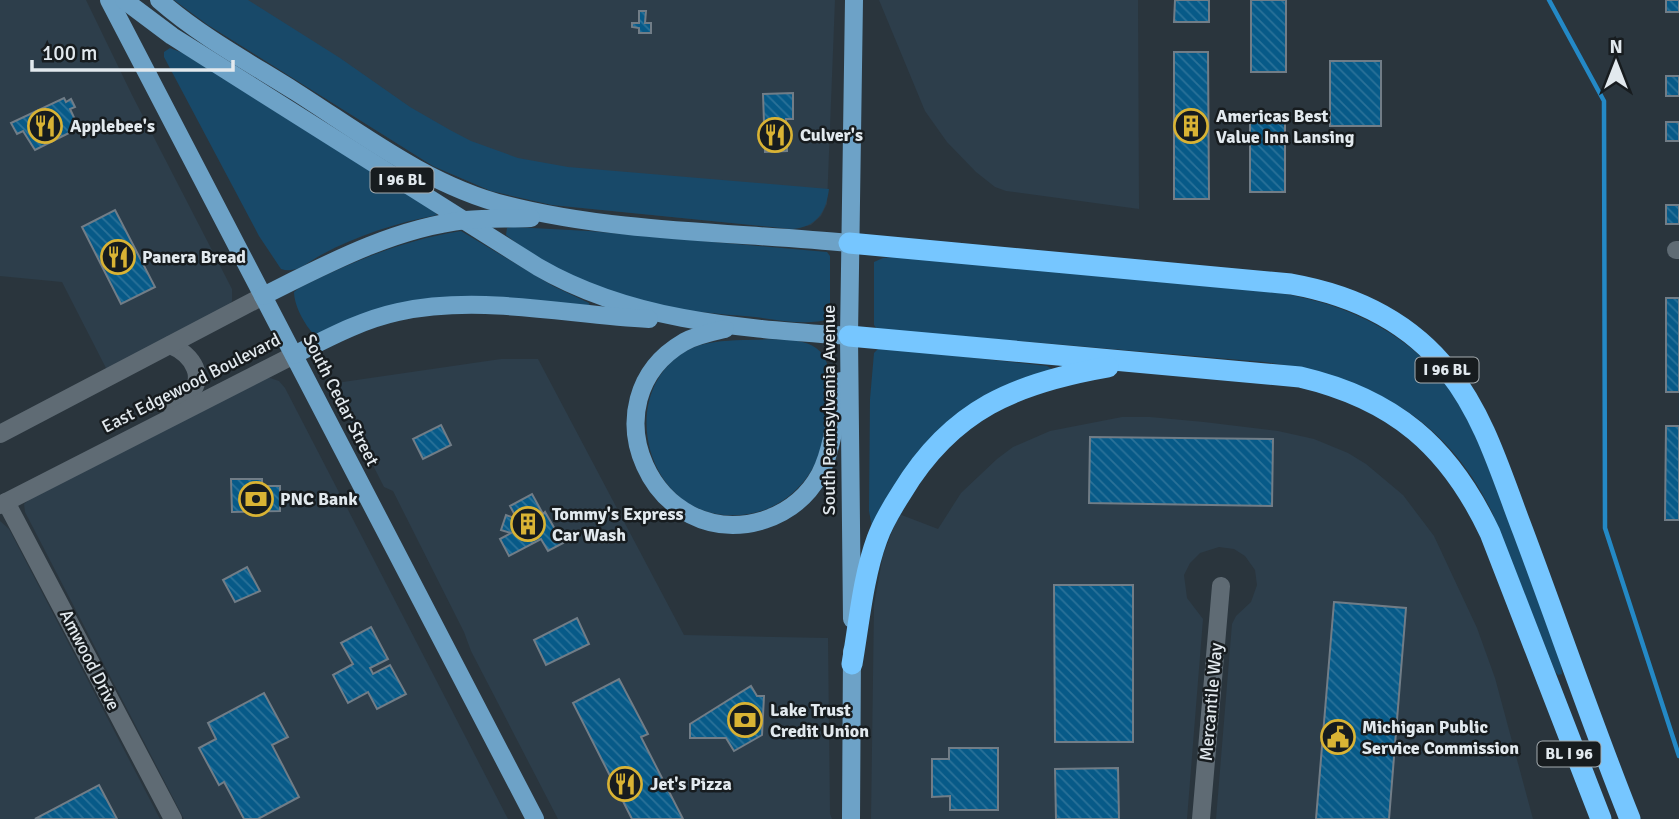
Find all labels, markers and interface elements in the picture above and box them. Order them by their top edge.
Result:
scale bar [32,28,233,72]
north arrow [1581,28,1651,98]
text: N [1609,35,1623,59]
text: 100 m [42,40,97,66]
place label: Americas Best Value Inn Lansing [1216,105,1355,148]
restaurant icon: Applebee's [26,107,64,145]
building icon: Americas Best Value Inn Lansing [1172,107,1210,145]
place label: Applebee's [70,115,155,137]
restaurant icon: Culver's [756,116,794,154]
place label: Culver's [800,124,863,146]
road number: I 96 BL [370,168,434,192]
restaurant icon: Panera Bread [99,238,137,276]
place label: Panera Bread [142,246,246,268]
street label: South Pennsylvania Avenue [818,305,840,515]
street label: East Edgewood Boulevard [98,328,284,438]
street label: South Cedar Street [298,330,384,470]
road number: I 96 BL [1416,358,1478,382]
bank icon: PNC Bank [237,480,275,518]
place label: PNC Bank [280,488,358,510]
place label: Tommy's Express Car Wash [552,503,683,546]
building icon: Tommy's Express Car Wash [509,505,547,543]
street label: Amwood Drive [55,606,125,714]
street label: Mercantile Way [1195,641,1227,762]
place label: Lake Trust Credit Union [770,699,869,742]
bank icon: Lake Trust Credit Union [726,701,764,739]
place label: Michigan Public Service Commission [1362,716,1519,759]
public building icon: Michigan Public Service Commission [1319,718,1357,756]
road number: BL I 96 [1538,741,1600,766]
restaurant icon: Jet's Pizza [606,765,644,803]
place label: Jet's Pizza [650,773,732,795]

